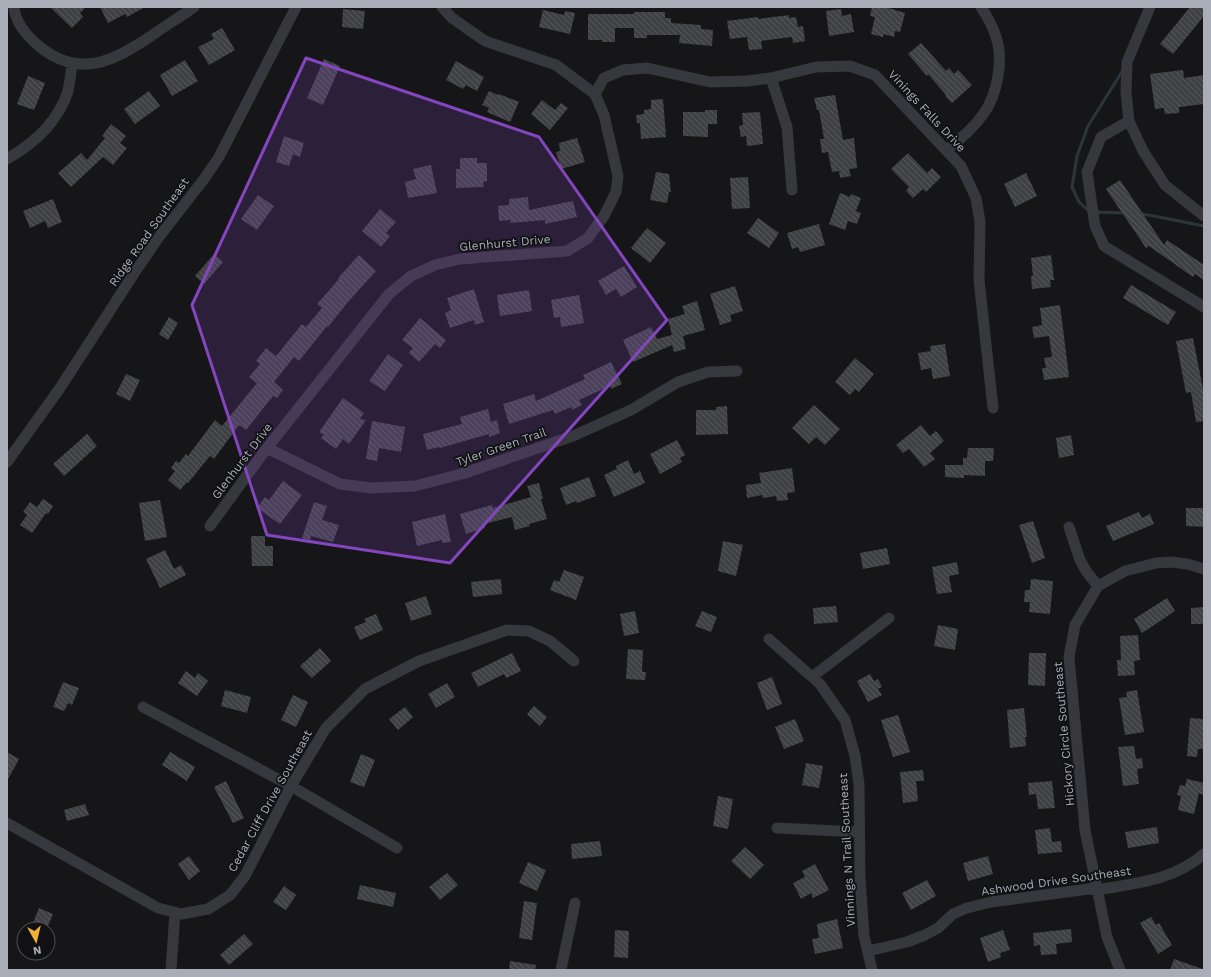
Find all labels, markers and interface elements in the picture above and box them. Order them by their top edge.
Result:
street label: Vinings Falls Drive [885,67,969,155]
street label: Ridge Road Southeast [106,175,192,289]
street label: Glenhurst Drive [459,232,551,254]
street label: Glenhurst Drive [209,420,275,502]
street label: Tyler Green Trail [454,425,548,469]
street label: Hickory Circle Southeast [1051,661,1077,807]
street label: Cedar Cliff Drive Southeast [225,728,315,874]
street label: Vinnings N Trail Southeast [836,773,858,927]
street label: Ashwood Drive Southeast [980,864,1132,898]
north arrow [16,921,56,961]
text: N [32,943,42,957]

